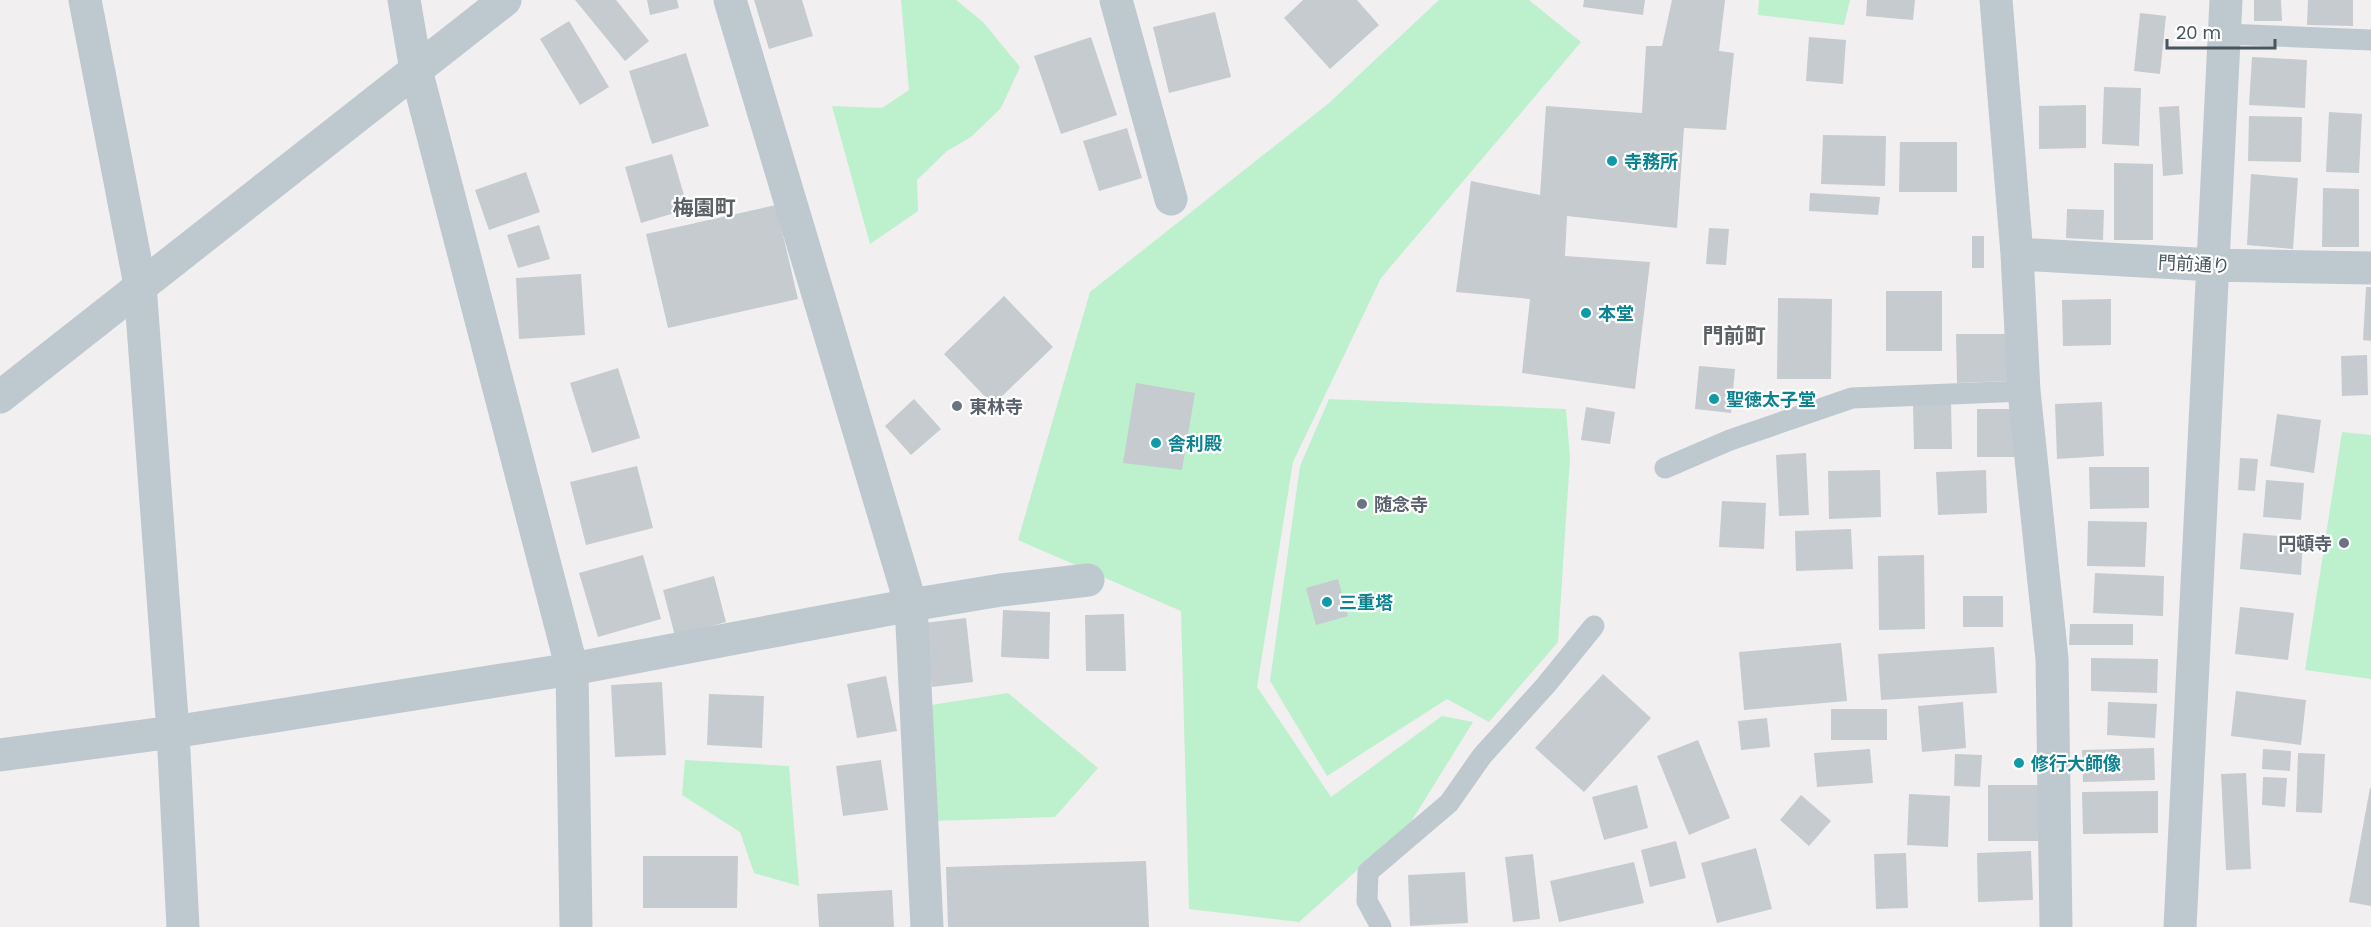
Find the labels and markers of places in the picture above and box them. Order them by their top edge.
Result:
place label: 寺務所 [1624,149,1678,174]
marker: 寺務所 [1605,154,1619,168]
place label: 本堂 [1598,301,1634,326]
marker: 本堂 [1579,306,1593,320]
place label: 聖徳太子堂 [1726,387,1816,412]
marker: 聖徳太子堂 [1707,392,1721,406]
place label: 東林寺 [969,394,1023,419]
marker: 東林寺 [950,399,964,413]
place label: 舎利殿 [1168,431,1222,456]
marker: 舎利殿 [1149,436,1163,450]
place label: 随念寺 [1374,492,1428,517]
marker: 随念寺 [1355,497,1369,511]
place label: 円頓寺 [2278,531,2332,556]
marker: 円頓寺 [2337,536,2351,550]
place label: 三重塔 [1339,590,1393,615]
marker: 三重塔 [1320,595,1334,609]
place label: 修行大師像 [2030,751,2121,776]
marker: 修行大師像 [2012,756,2026,770]

